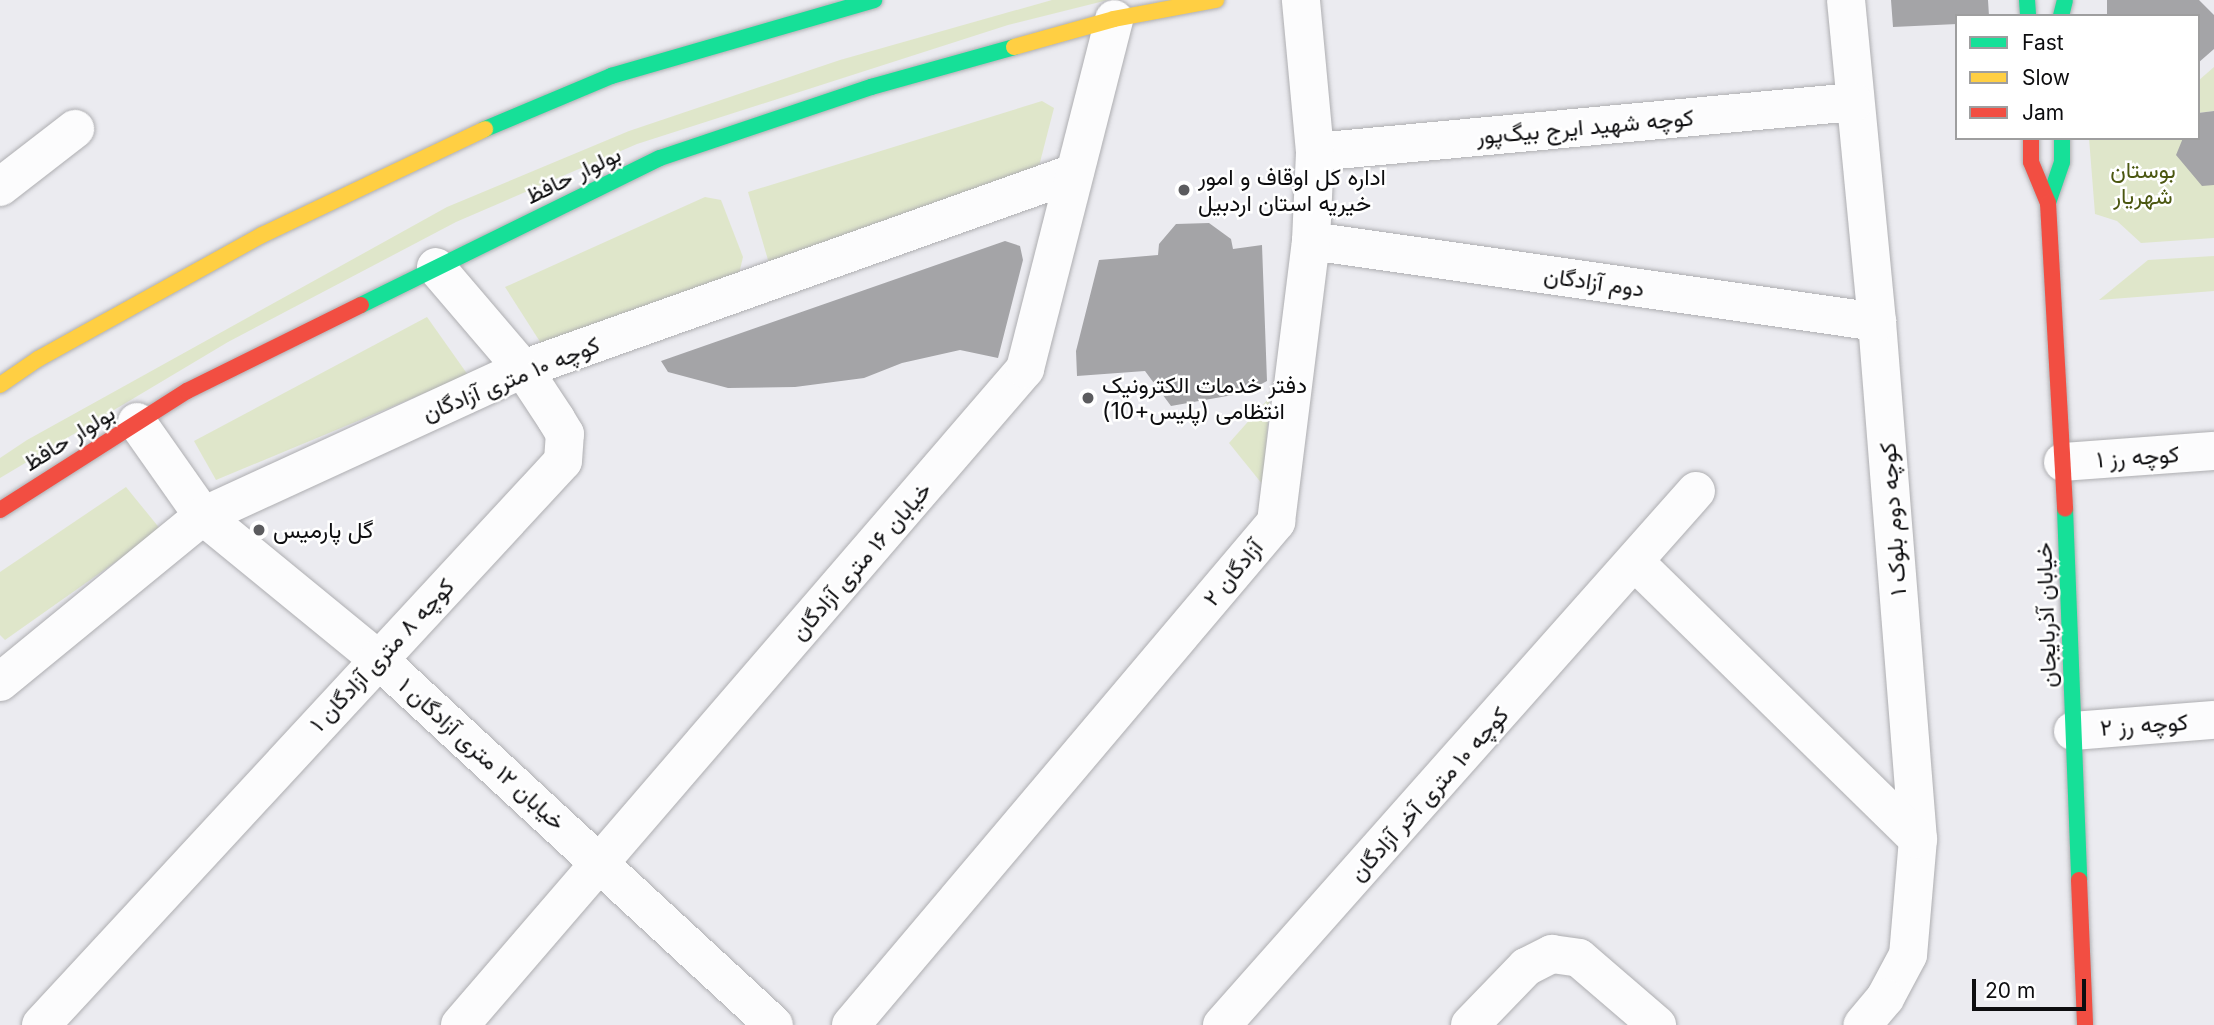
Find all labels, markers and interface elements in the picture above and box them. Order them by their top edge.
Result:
legend [1955,14,2200,140]
text: Fast [2022,30,2064,55]
text: Slow [2022,65,2070,90]
text: Jam [2022,100,2064,125]
street label: کوچه شهید ایرج بیگ‌پور [1475,104,1695,150]
street label: بولوار حافظ [521,140,625,210]
park label: بوستان شهریار [2110,156,2176,210]
place label: اداره کل اوقاف و امور خیریه استان اردبیل [1198,163,1386,217]
marker: اداره کل اوقاف و امور خیریه استان اردبیل [1176,182,1192,198]
street label: دوم آزادگان [1542,261,1646,303]
street label: کوچه ۱۰ متری آزادگان [418,331,604,427]
place label: دفتر خدمات الکترونیک انتظامی (پلیس+10) [1102,371,1307,425]
marker: دفتر خدمات الکترونیک انتظامی (پلیس+10) [1080,390,1096,406]
street label: بولوار حافظ [18,399,120,477]
street label: کوچه رز ۱ [2096,440,2180,474]
street label: کوچه دوم بلوک ۱ [1874,442,1912,596]
street label: خیابان ۱۶ متری آزادگان [785,476,937,646]
place label: گل پارمیس [273,516,373,544]
marker: گل پارمیس [251,522,267,538]
street label: آزادگان ۲ [1197,534,1269,612]
street label: خیابان آذربایجان [2030,542,2062,688]
street label: کوچه ۸ متری آزادگان ۱ [304,573,460,737]
street label: خیابان ۱۲ متری آزادگان ۱ [393,672,571,836]
street label: کوچه ۱۰ متری آخر آزادگان [1344,701,1514,887]
street label: کوچه رز ۲ [2099,708,2189,742]
scale bar [1976,965,2090,1009]
text: 20 m [1985,978,2035,1003]

